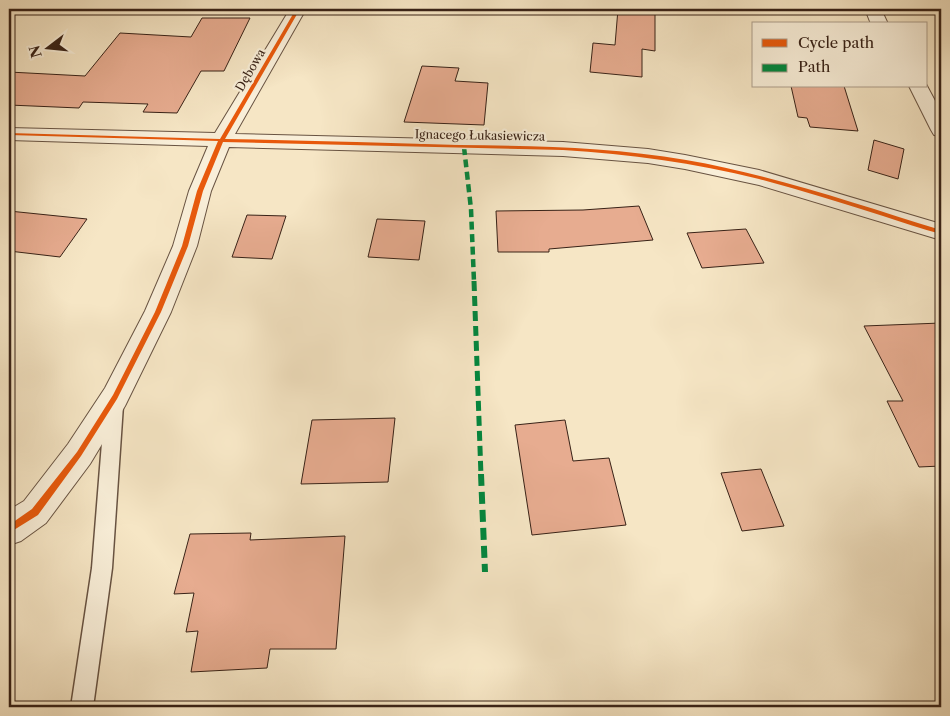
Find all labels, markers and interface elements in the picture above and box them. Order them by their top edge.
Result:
north arrow [22,22,72,72]
legend [752,22,928,88]
text: Cycle path [798,33,875,52]
text: N [25,43,46,60]
street label: Dębowa [232,45,268,94]
text: Path [798,57,831,76]
street label: Ignacego Łukasiewicza [415,126,546,144]

